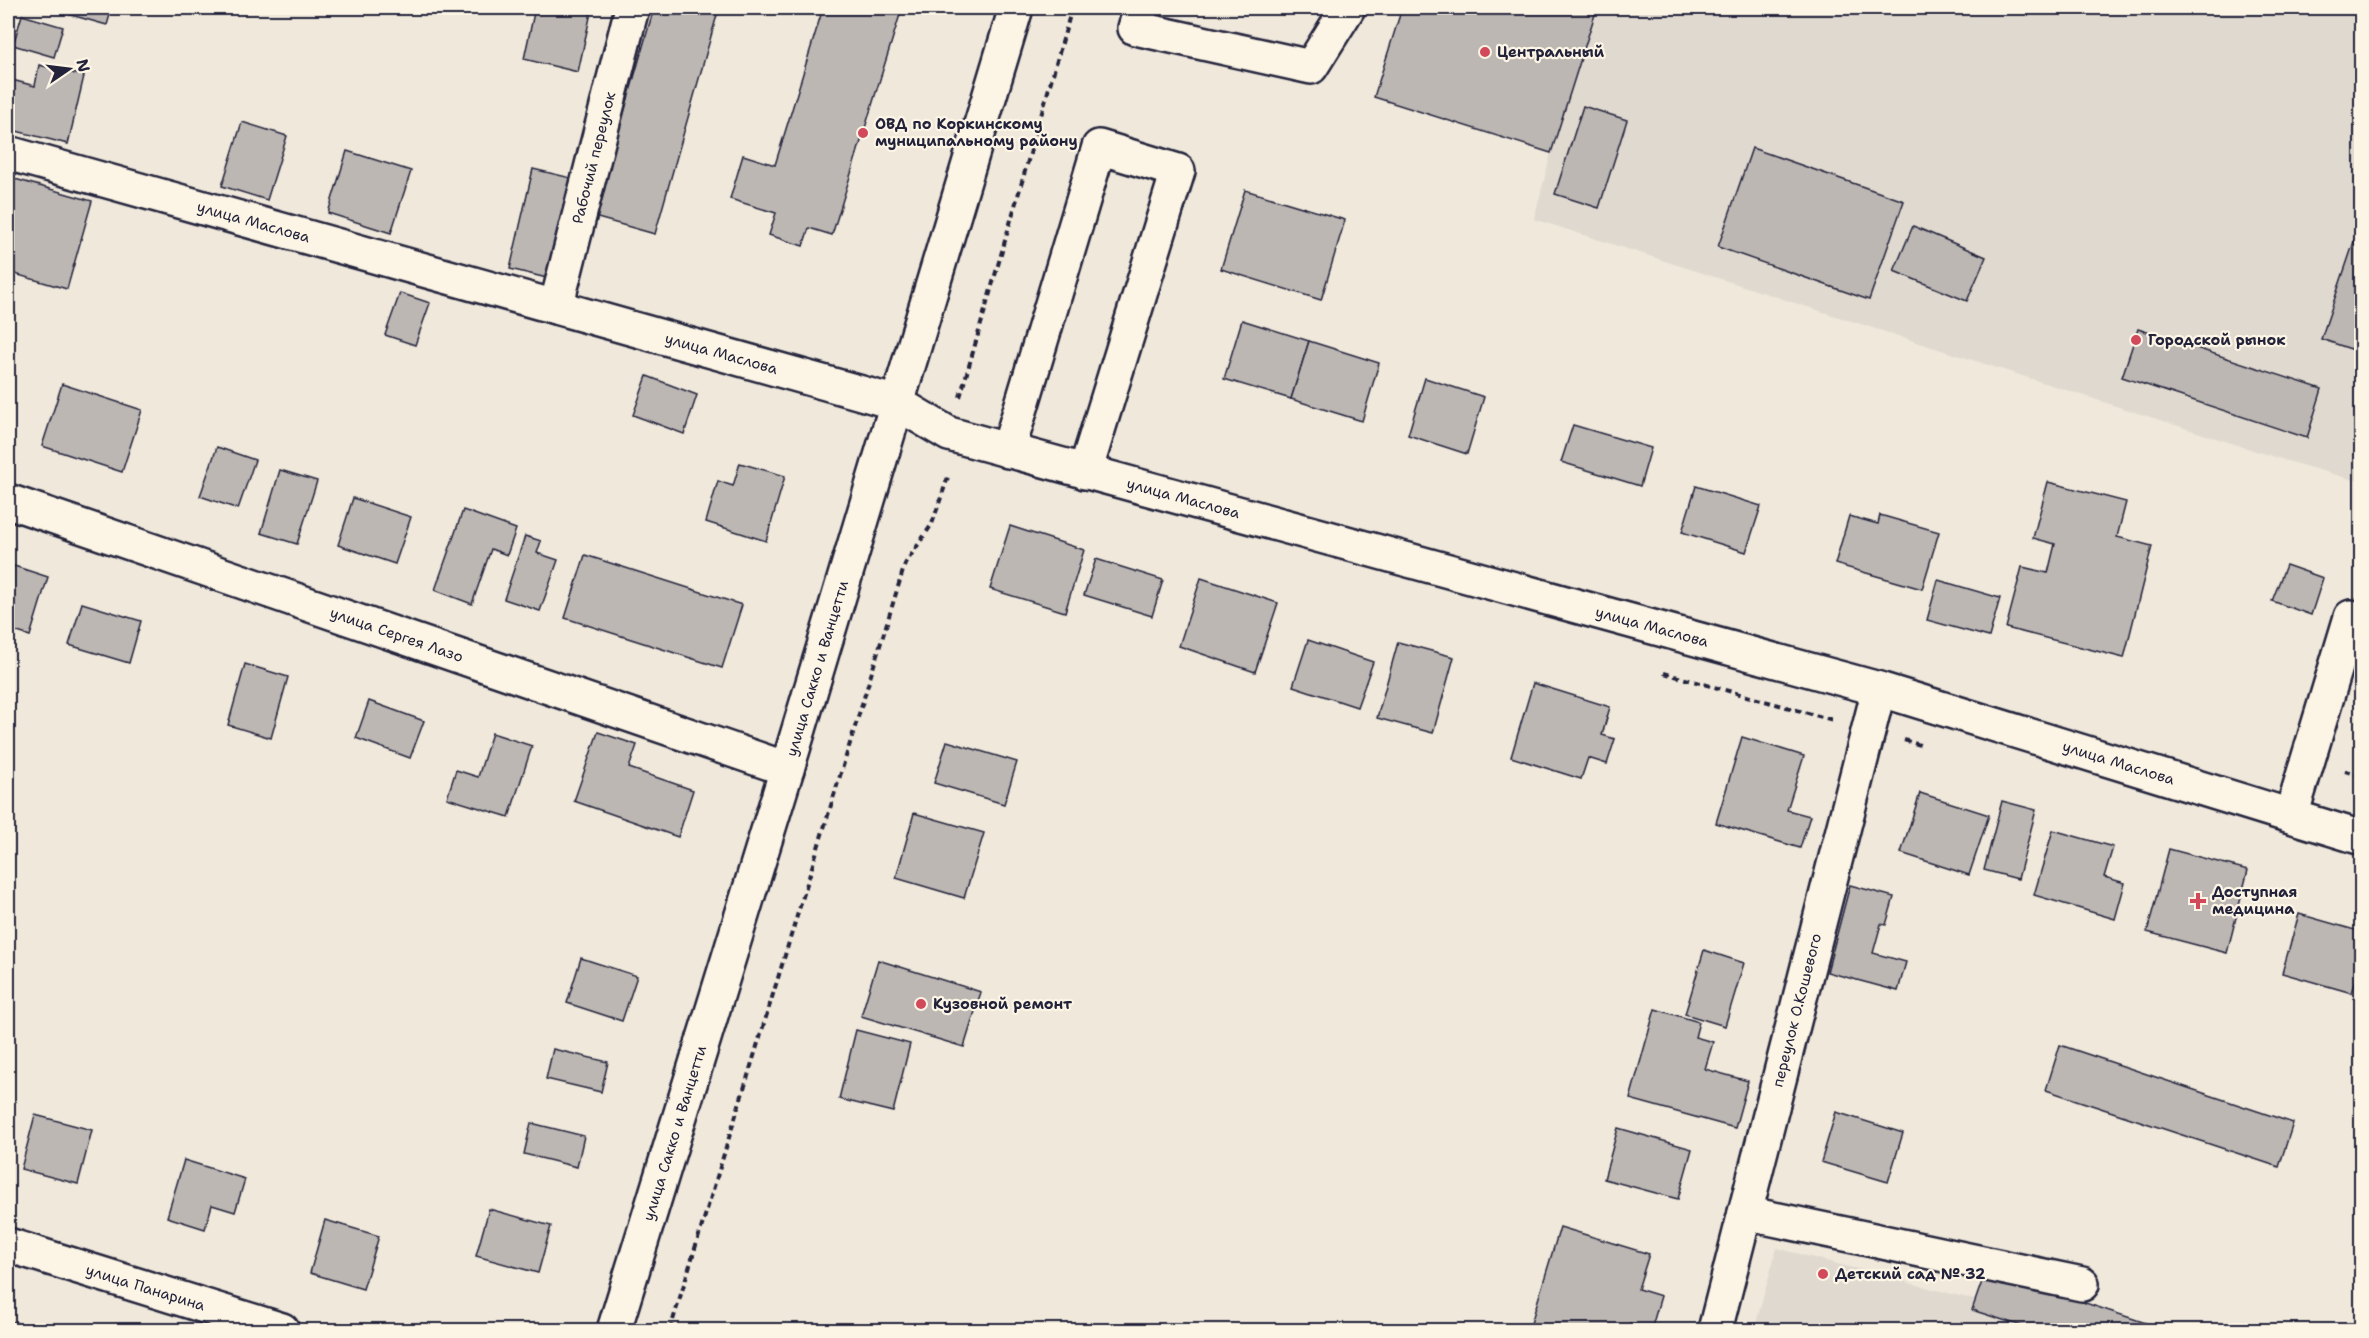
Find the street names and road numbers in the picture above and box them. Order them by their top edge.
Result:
street label: Рабочий переулок [568,90,620,226]
street label: улица Маслова [195,197,313,248]
street label: улица Маслова [663,328,781,379]
street label: улица Маслова [1125,473,1243,523]
street label: улица Сакко и Ванцетти [781,578,853,759]
street label: улица Маслова [1593,602,1711,652]
street label: улица Сергея Лазо [327,603,466,667]
street label: улица Маслова [2060,736,2178,790]
street label: переулок О.Кошевого [1768,931,1826,1089]
street label: улица Сакко и Ванцетти [638,1043,711,1223]
street label: улица Панарина [83,1260,208,1316]

